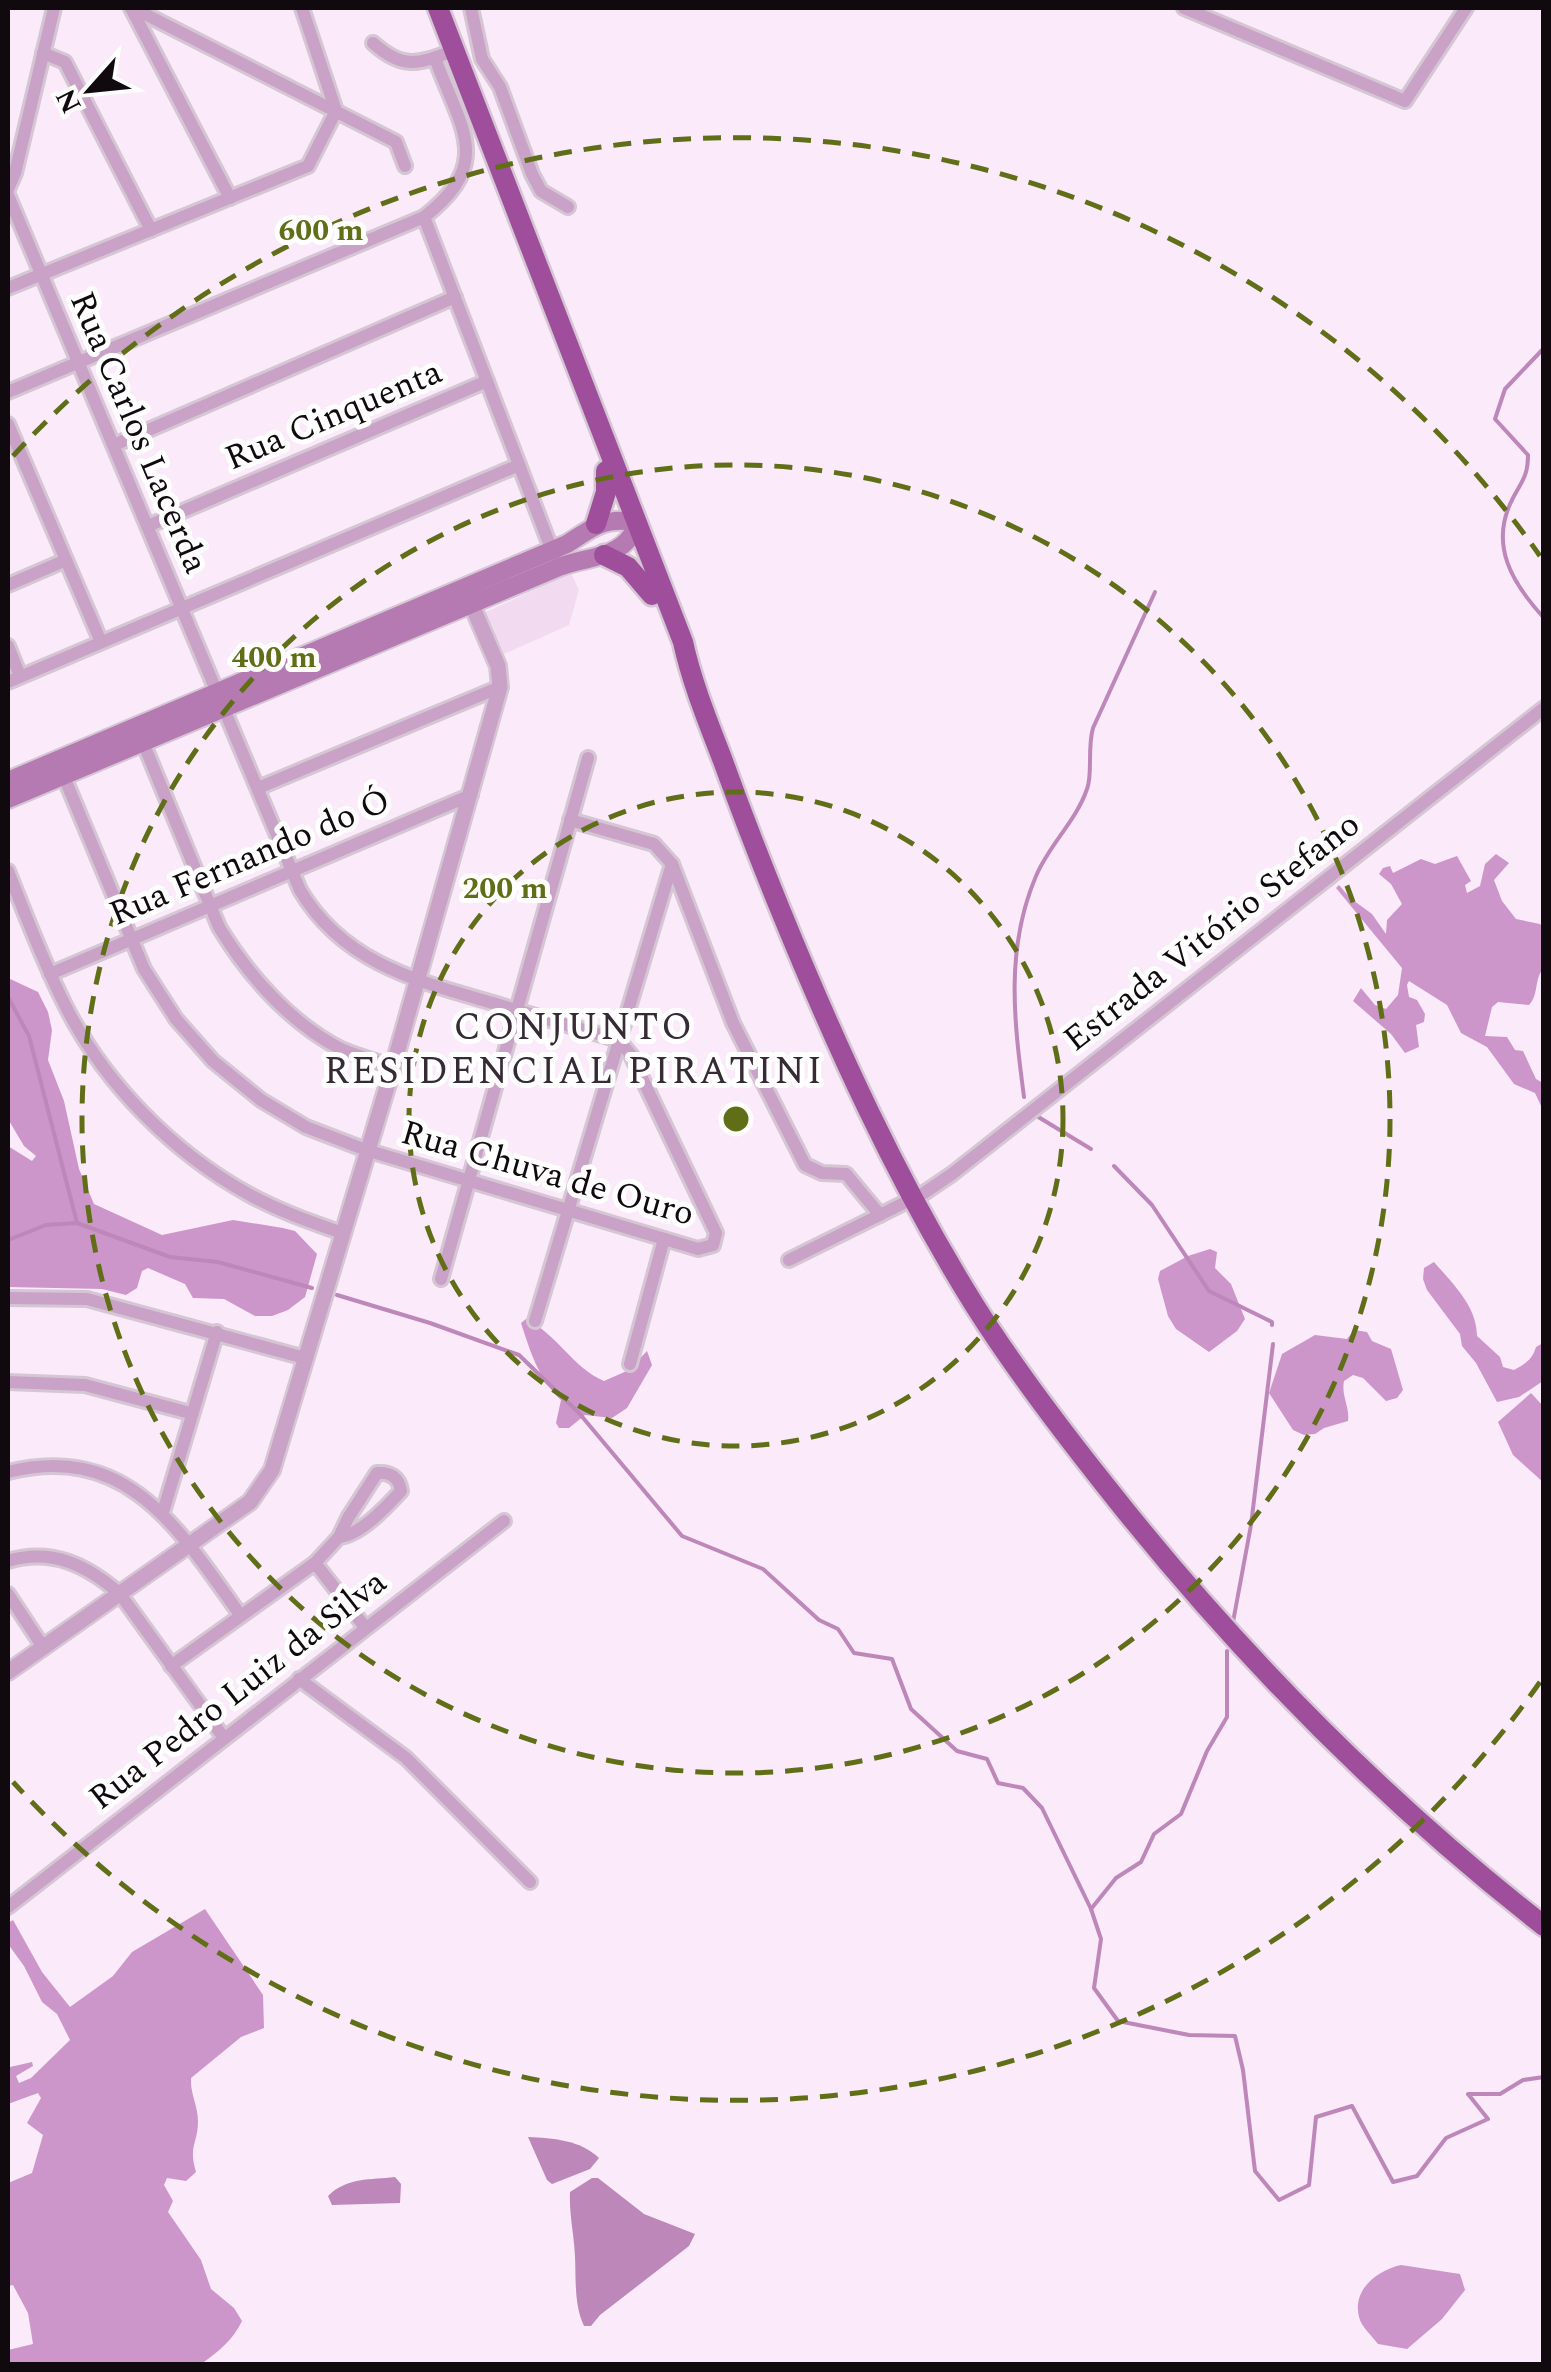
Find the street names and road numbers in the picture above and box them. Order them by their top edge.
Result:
street label: Rua Carlos Lacerda [55,283,222,582]
street label: Rua Cinquenta [217,346,450,485]
street label: Rua Fernando do Ó [101,774,398,940]
street label: Estrada Vitório Stefano [1052,799,1372,1065]
street label: Rua Chuva de Ouro [395,1106,700,1241]
street label: Rua Pedro Luiz da Silva [77,1557,398,1824]

